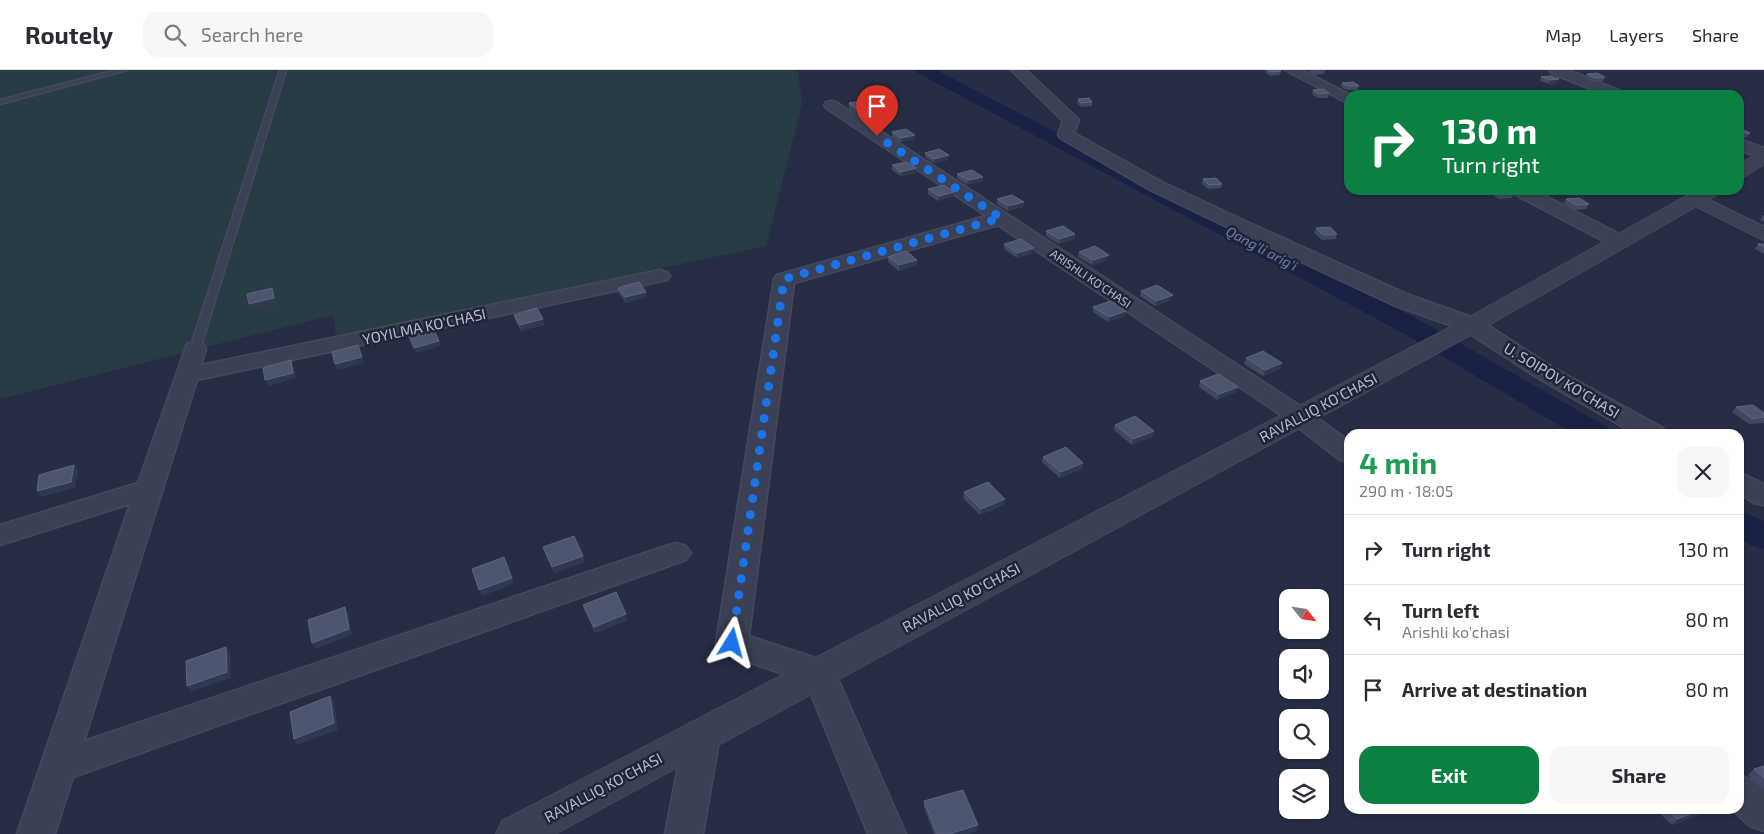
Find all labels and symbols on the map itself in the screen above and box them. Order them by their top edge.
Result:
pin [856,85,898,136]
water label: Qang'li arig'i [1223,222,1301,274]
street label: ARISHLI KO'CHASI [1048,246,1134,310]
street label: YOYILMA KO'CHASI [361,304,487,348]
street label: U. SOIPOV KO'CHASI [1501,338,1623,422]
street label: RAVALLIQ KO'CHASI [1256,368,1380,447]
street label: RAVALLIQ KO'CHASI [899,558,1023,637]
north arrow [1279,589,1329,639]
position arrow [705,616,757,668]
street label: RAVALLIQ KO'CHASI [541,748,665,827]

